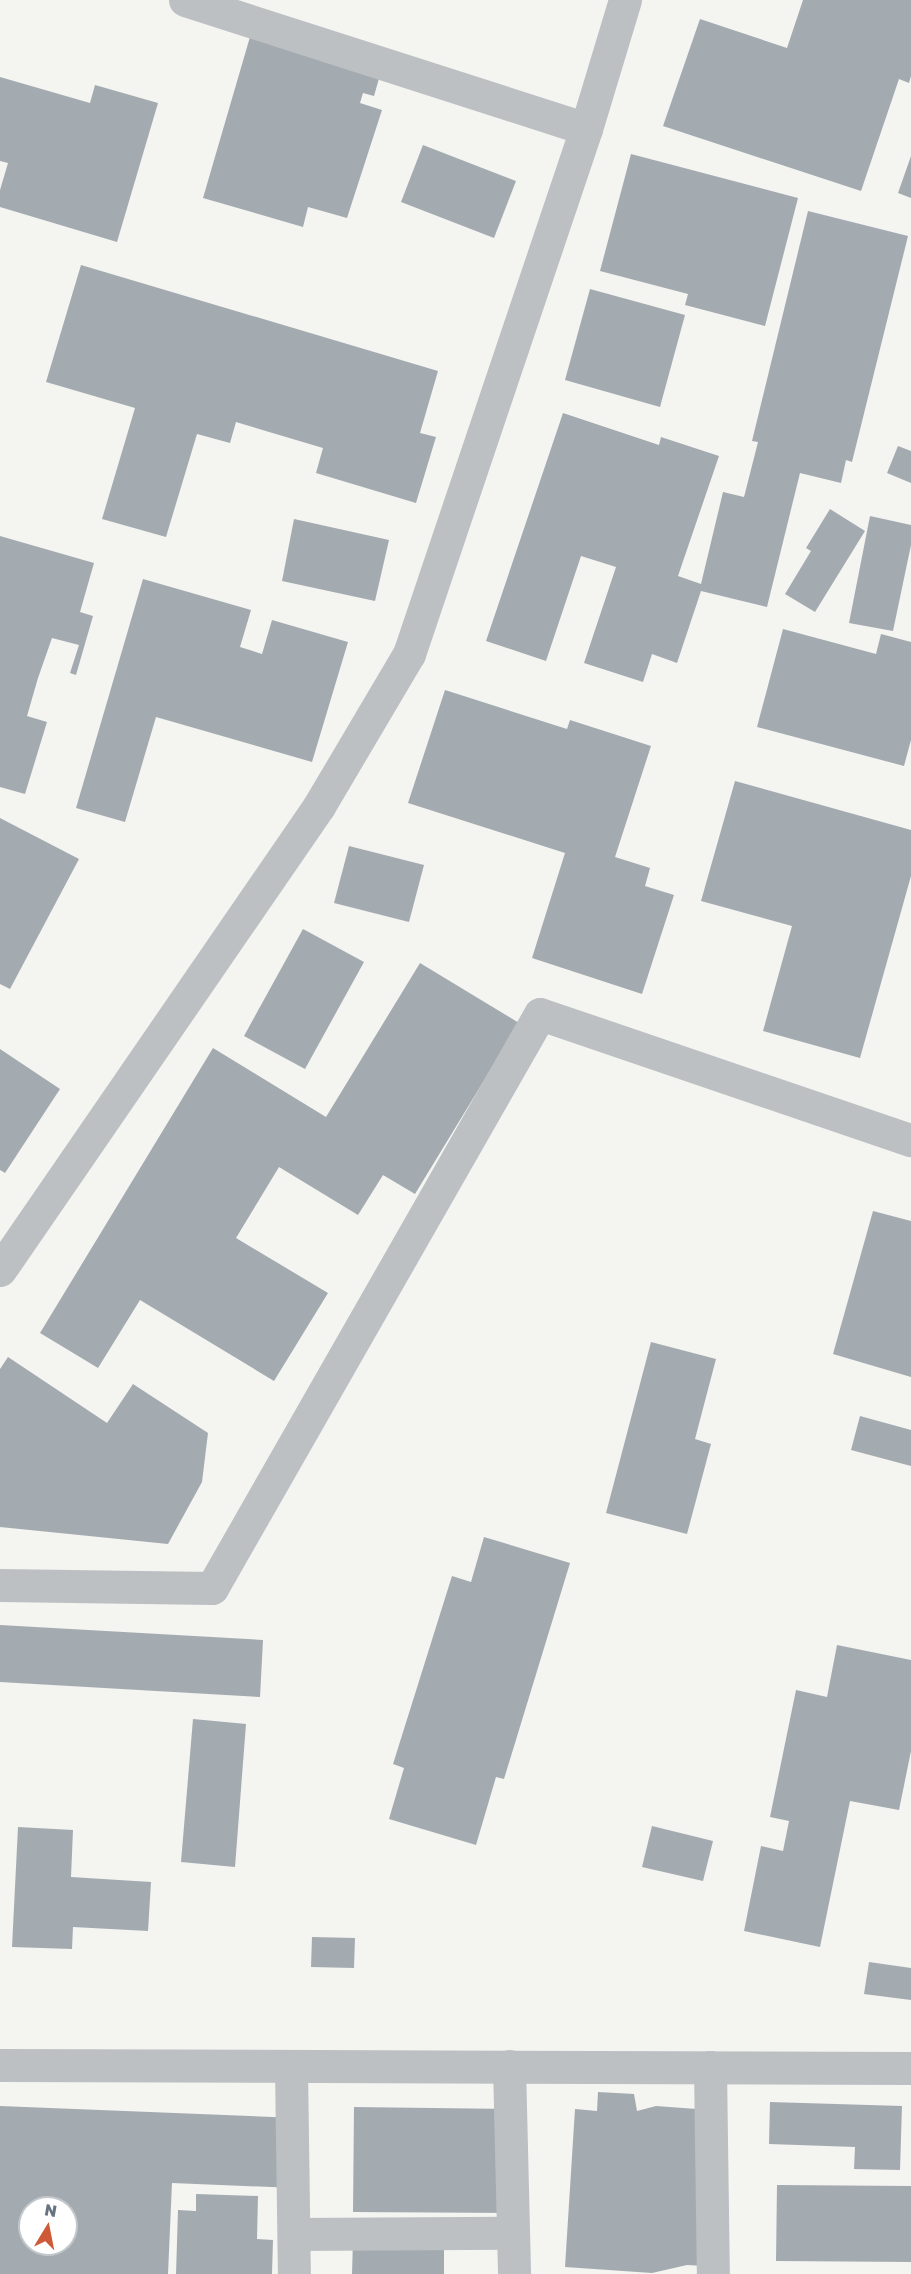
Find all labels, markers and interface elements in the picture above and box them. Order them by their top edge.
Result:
north arrow [18,2196,78,2256]
text: N [43,2199,59,2221]

